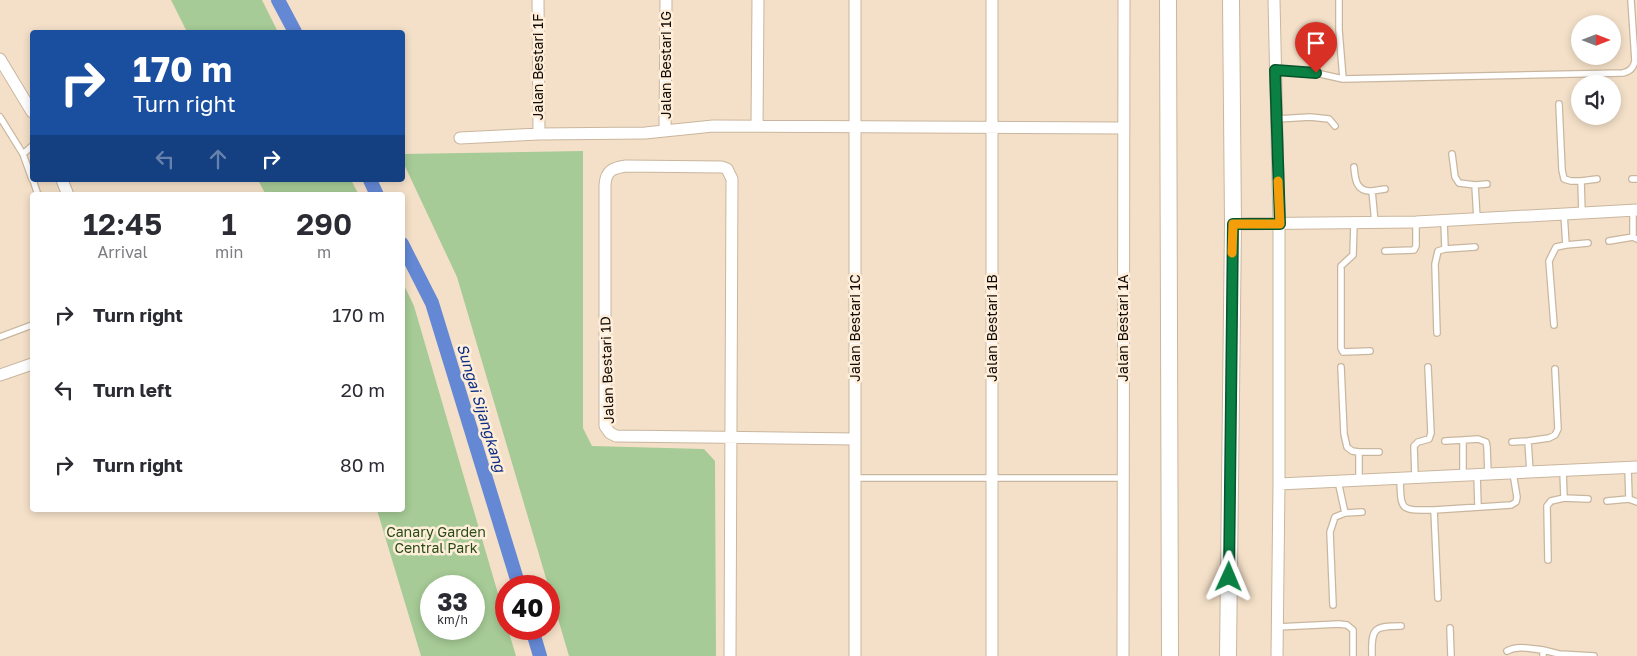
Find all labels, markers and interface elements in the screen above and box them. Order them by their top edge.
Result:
street label: Jalan Bestari 1G [657,11,674,119]
street label: Jalan Bestari 1F [529,14,546,120]
north arrow [1571,15,1621,65]
map controls [1571,15,1621,125]
pin [1295,22,1337,73]
icon: arrive [1302,29,1330,57]
text: 170 m [133,48,232,90]
icon: right [50,50,115,115]
button: sound [1571,75,1621,125]
text: Turn right [133,90,236,117]
icon: left [151,145,179,173]
icon: ahead [204,145,232,173]
icon: right [257,145,285,173]
text: 12:45 [83,206,162,242]
text: 1 [222,206,237,242]
text: 290 [296,206,352,242]
text: Arrival [97,242,148,262]
text: min [215,242,243,262]
text: m [317,242,331,262]
street label: Jalan Bestari 1C [846,274,863,382]
street label: Jalan Bestari 1B [983,274,1000,382]
street label: Jalan Bestari 1A [1114,274,1131,382]
icon: right [50,301,78,329]
text: Turn right [93,303,183,326]
text: 170 m [332,303,385,326]
street label: Jalan Bestari 1D [596,316,617,424]
water label: Sungai Sijangkang [453,341,511,476]
icon: left [50,376,78,404]
text: Turn left [93,378,172,401]
text: 20 m [341,378,385,401]
icon: right [50,451,78,479]
text: Turn right [93,453,183,476]
text: 80 m [340,453,385,476]
park label: Canary Garden Central Park [386,523,486,556]
position arrow [1202,550,1254,602]
speed limit sign: 40 [495,575,560,640]
text: 33 [437,586,468,617]
text: km/h [437,612,468,627]

